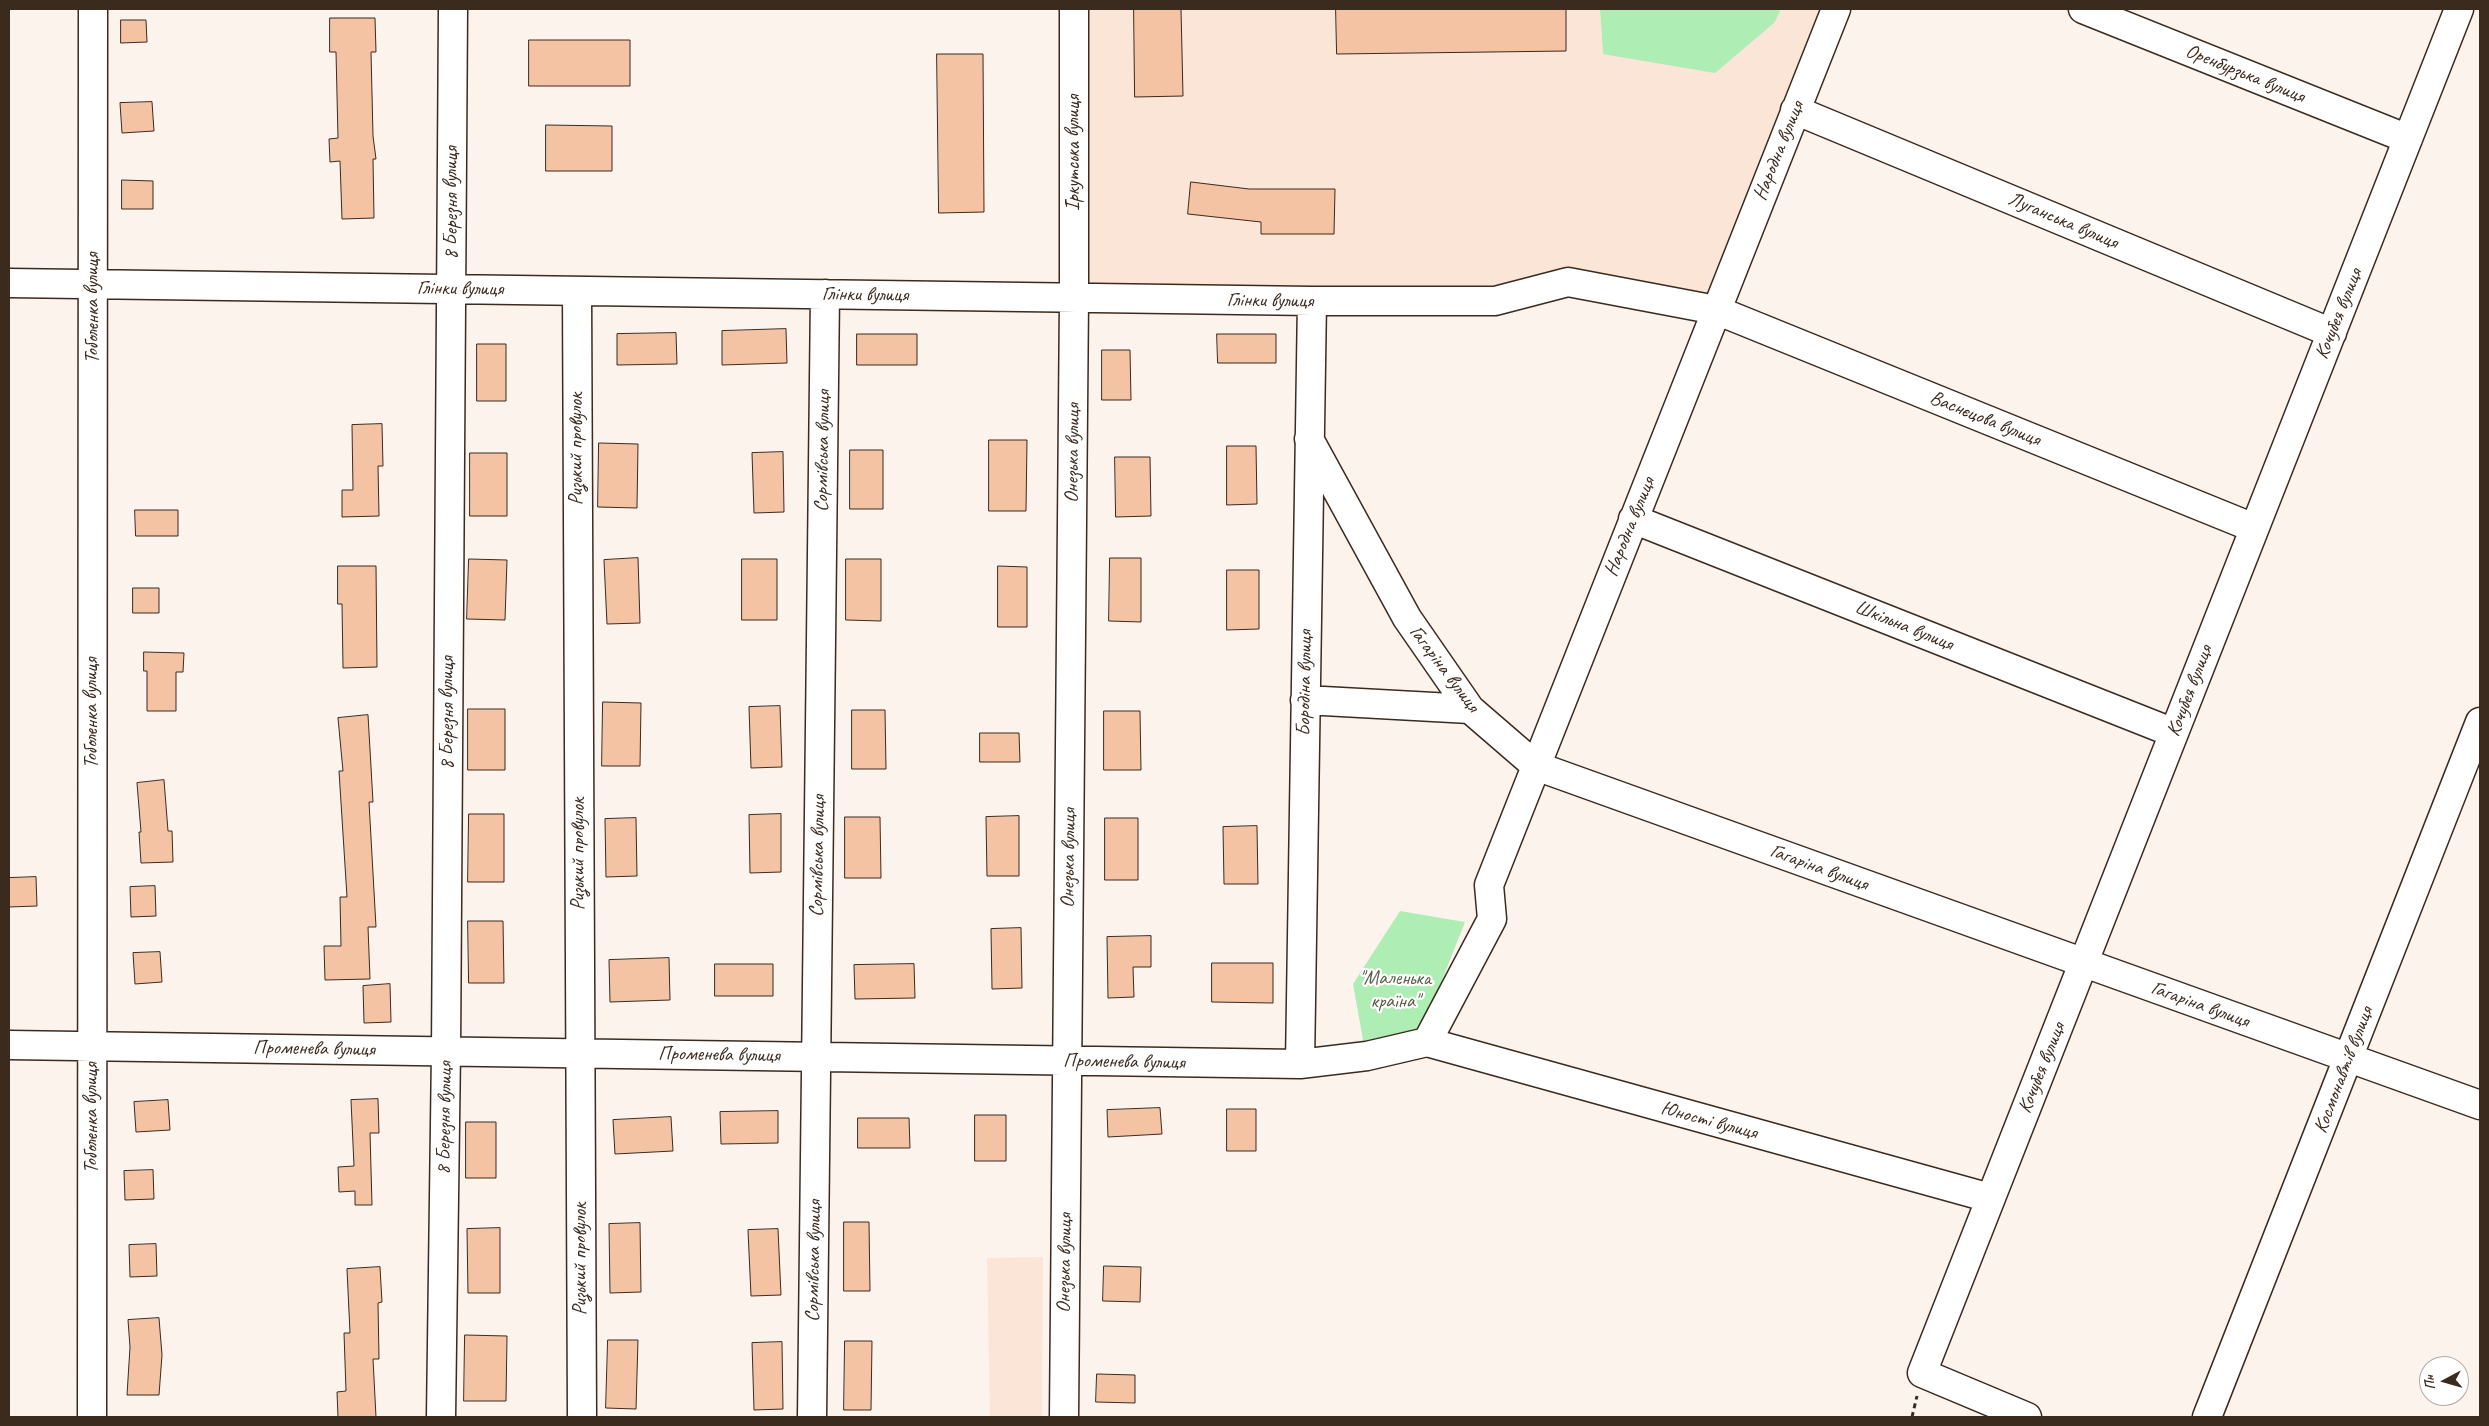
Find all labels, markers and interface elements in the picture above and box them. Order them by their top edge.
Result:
street label: Оренбурзька вулиця [2182,39,2308,109]
street label: Іркутська вулиця [1062,95,1086,211]
street label: Народна вулиця [1748,98,1810,204]
street label: 8 Березня вулиця [440,146,464,260]
street label: Луганська вулиця [2004,187,2122,255]
street label: Тоболенка вулиця [81,253,105,363]
street label: Кочубея вулиця [2310,265,2368,363]
street label: Глінки вулиця [417,276,503,302]
street label: Глінки вулиця [822,282,908,308]
street label: Глінки вулиця [1227,288,1313,314]
street label: Васнєцова вулиця [1926,386,2044,452]
street label: Сормівська вулиця [810,390,836,512]
street label: Ризький провулок [565,393,589,505]
street label: Онезька вулиця [1060,403,1086,503]
street label: Народна вулиця [1599,474,1661,580]
street label: Шкільна вулиця [1851,595,1957,657]
street label: Гагаріна вулиця [1404,621,1484,717]
street label: Бородіна вулиця [1292,630,1318,736]
street label: Кочубея вулиця [2162,642,2218,740]
street label: 8 Березня вулиця [436,656,460,770]
street label: Тоболенка вулиця [80,658,104,768]
street label: Сормівська вулиця [805,795,831,917]
street label: Ризький провулок [567,798,591,910]
street label: Онезька вулиця [1056,808,1082,908]
street label: Гагаріна вулиця [1767,839,1871,897]
park label: "Маленька країна" [1359,967,1431,1014]
street label: Гагаріна вулиця [2148,976,2252,1034]
street label: Космонавтів вулиця [2309,1003,2379,1137]
street label: Кочубея вулиця [2013,1019,2071,1117]
street label: Променева вулиця [253,1036,375,1062]
street label: Променева вулиця [658,1042,780,1068]
street label: Променева вулиця [1063,1049,1185,1075]
street label: 8 Березня вулиця [432,1061,458,1175]
street label: Тоболенка вулиця [80,1063,104,1173]
street label: Юності вулиця [1658,1097,1760,1145]
street label: Сормівська вулиця [801,1200,827,1322]
street label: Ризький провулок [569,1203,593,1315]
street label: Онезька вулиця [1052,1213,1078,1313]
north arrow [2419,1356,2469,1406]
text: Пн [2420,1374,2439,1391]

